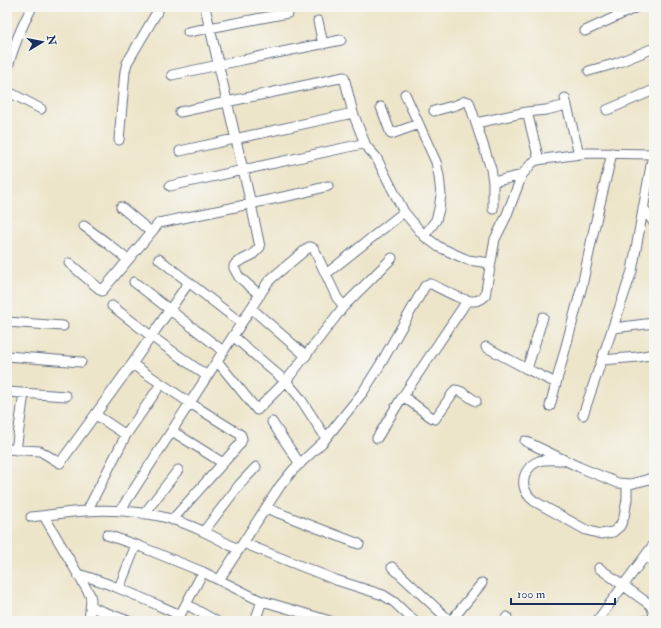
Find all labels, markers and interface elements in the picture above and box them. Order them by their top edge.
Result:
north arrow [22,22,62,62]
text: N [44,33,59,47]
scale bar [511,580,615,606]
text: 100 m [517,587,546,602]

